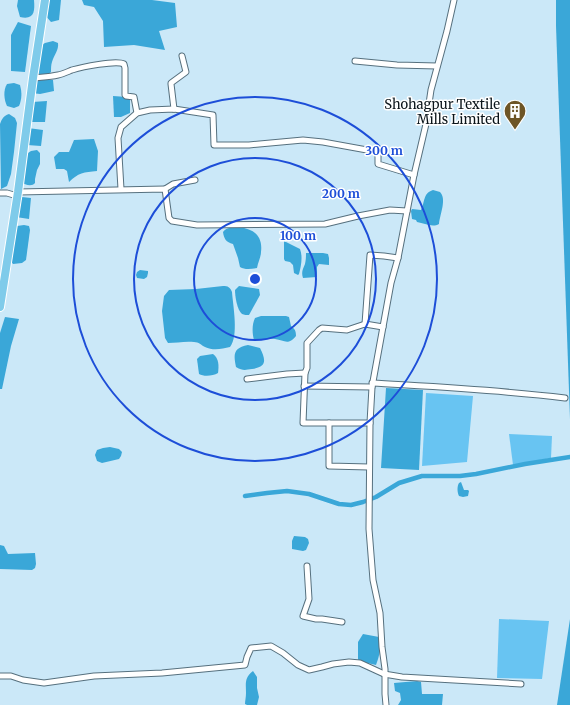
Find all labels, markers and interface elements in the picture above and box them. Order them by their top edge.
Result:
place label: Shohagpur Textile Mills Limited [384,96,500,128]
building icon: Shohagpur Textile Mills Limited [502,98,528,131]
text: 300 m [365,143,403,158]
text: 200 m [322,186,360,201]
text: 100 m [280,228,316,243]
centre of rings [248,272,262,286]

